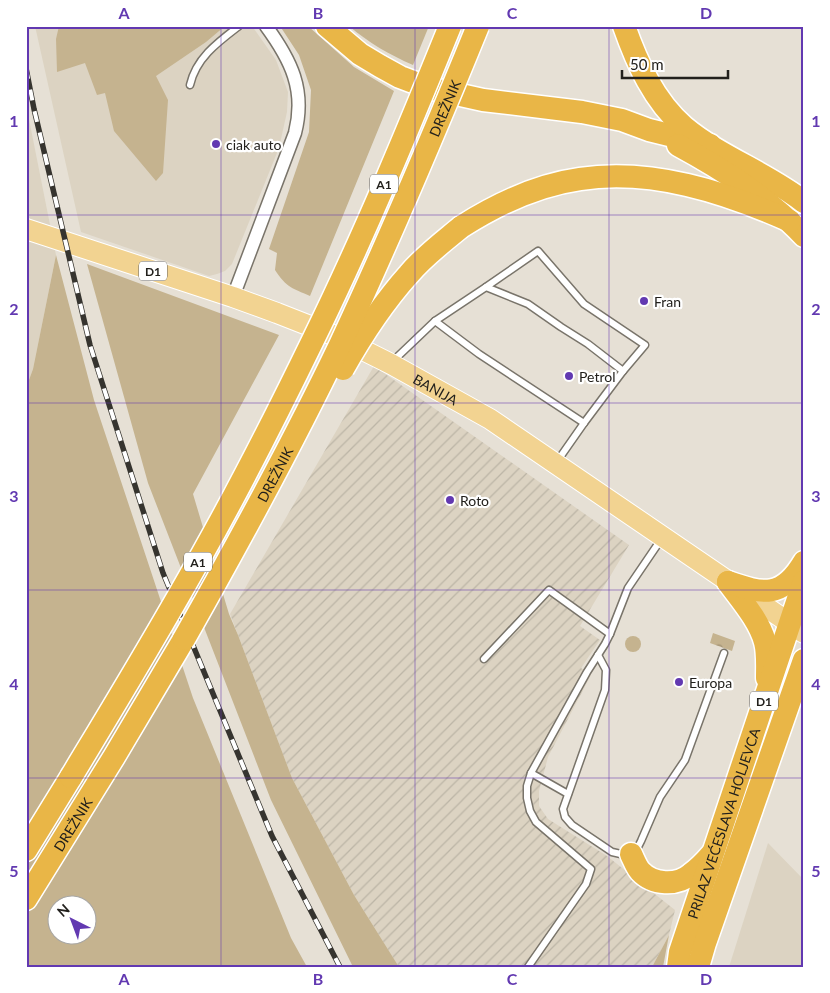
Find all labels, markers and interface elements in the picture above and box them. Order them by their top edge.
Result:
text: A [117,3,130,22]
text: B [313,3,323,22]
text: C [507,3,518,22]
text: D [700,3,712,22]
scale bar [622,48,729,80]
text: 50 m [630,55,664,73]
street label: DREŽNIK [425,76,464,139]
text: 1 [9,111,19,130]
text: 1 [811,111,821,130]
place label: ciak auto [226,136,281,153]
marker: ciak auto [210,138,222,150]
road number: A1 [370,174,398,193]
road number: D1 [139,262,167,280]
place label: Fran [654,293,681,310]
marker: Fran [638,295,650,307]
text: 2 [9,299,19,318]
text: 2 [811,299,821,318]
place label: Petrol [579,368,615,385]
street label: BANIJA [411,370,462,408]
marker: Petrol [563,370,575,382]
street label: DREŽNIK [253,443,296,505]
text: 3 [9,486,19,505]
text: 3 [811,486,821,505]
place label: Roto [460,492,489,509]
marker: Roto [444,494,456,506]
road number: A1 [184,552,212,572]
text: 4 [9,674,19,693]
place label: Europa [689,674,732,691]
text: 4 [811,674,821,693]
marker: Europa [673,676,685,688]
road number: D1 [750,691,778,710]
street label: PRILAZ VEĆESLAVA HOLJEVCA [683,725,763,921]
street label: DREŽNIK [49,794,96,854]
text: 5 [9,861,19,880]
text: 5 [811,861,821,880]
north arrow [48,896,98,946]
text: N [53,900,73,920]
text: A [117,969,130,988]
text: B [313,969,323,988]
text: C [507,969,518,988]
text: D [700,969,712,988]

